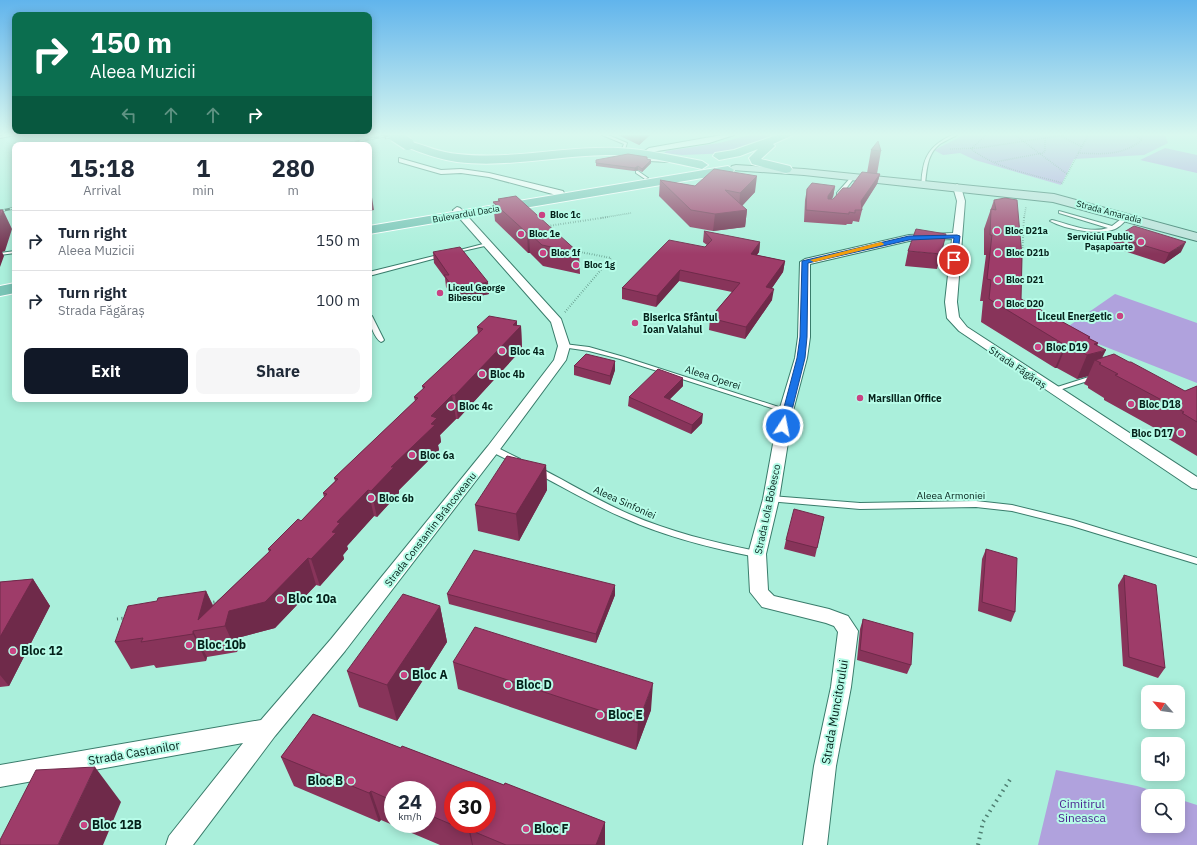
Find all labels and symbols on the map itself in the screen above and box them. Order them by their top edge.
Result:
street label: Strada Amaradia [1075,197,1143,226]
street label: Bulevardul Dacia [431,202,501,225]
place label: Bloc 1c [550,209,581,220]
marker: Bloc 1c [537,210,547,220]
place label: Bloc D21a [1005,225,1048,236]
marker: Bloc D21a [992,226,1002,236]
place label: Bloc 1e [529,228,560,239]
marker: Bloc 1e [516,229,526,239]
place label: Serviciul Public Pașapoarte [1067,231,1133,253]
marker: Serviciul Public Pașapoarte [1136,237,1146,247]
pin [937,243,971,277]
place label: Bloc 1f [551,247,581,258]
place label: Bloc D21b [1006,247,1050,258]
marker: Bloc 1f [538,248,548,258]
marker: Bloc D21b [993,248,1003,258]
place label: Bloc 1g [584,259,615,270]
marker: Bloc 1g [571,260,581,270]
place label: Bloc D21 [1006,274,1044,285]
marker: Bloc D21 [993,275,1003,285]
place label: Liceul George Bibescu [448,282,505,303]
marker: Liceul George Bibescu [435,288,445,298]
place label: Bloc D20 [1006,298,1044,309]
marker: Bloc D20 [993,299,1003,309]
place label: Liceul Energetic [1037,310,1112,323]
place label: Biserica Sfântul Ioan Valahul [643,311,718,336]
marker: Liceul Energetic [1115,311,1125,321]
marker: Biserica Sfântul Ioan Valahul [630,318,640,328]
place label: Bloc D19 [1046,341,1088,354]
marker: Bloc D19 [1033,342,1043,352]
street label: Strada Făgăraș [986,343,1049,392]
place label: Bloc 4a [510,345,545,358]
marker: Bloc 4a [497,346,507,356]
street label: Aleea Operei [683,362,742,393]
place label: Bloc 4b [490,368,525,381]
marker: Bloc 4b [477,369,487,379]
place label: Marsilian Office [868,392,942,405]
marker: Marsilian Office [855,393,865,403]
place label: Bloc D18 [1139,398,1181,411]
marker: Bloc D18 [1126,399,1136,409]
place label: Bloc 4c [459,400,493,413]
marker: Bloc 4c [446,401,456,411]
position arrow [762,405,804,447]
place label: Bloc D17 [1131,427,1173,440]
marker: Bloc D17 [1176,428,1186,438]
place label: Bloc 6a [420,449,455,462]
marker: Bloc 6a [407,450,417,460]
street label: Strada Lola Bobesco [752,463,783,555]
street label: Strada Constantin Brâncoveanu [382,470,479,589]
street label: Aleea Sinfoniei [592,483,658,522]
street label: Aleea Armoniei [917,489,985,502]
place label: Bloc 6b [379,492,414,505]
marker: Bloc 6b [366,493,376,503]
place label: Bloc 10a [288,591,337,606]
marker: Bloc 10a [275,594,285,604]
place label: Bloc 10b [197,637,246,652]
marker: Bloc 10b [184,640,194,650]
place label: Bloc 12 [21,643,63,658]
marker: Bloc 12 [8,646,18,656]
street label: Strada Muncitorului [818,659,851,765]
place label: Bloc A [412,667,448,682]
marker: Bloc A [399,670,409,680]
place label: Bloc D [516,677,552,692]
marker: Bloc D [503,680,513,690]
north arrow [1141,685,1185,729]
place label: Bloc E [608,707,643,722]
marker: Bloc E [595,710,605,720]
street label: Strada Castanilor [87,737,181,768]
place label: Bloc B [308,773,343,788]
marker: Bloc B [346,776,356,786]
speed limit sign: 30 [444,781,496,833]
park label: Cimitirul Sineasca [1058,796,1107,825]
place label: Bloc 12B [92,817,142,832]
marker: Bloc 12B [79,820,89,830]
place label: Bloc F [534,821,568,836]
marker: Bloc F [521,824,531,834]

